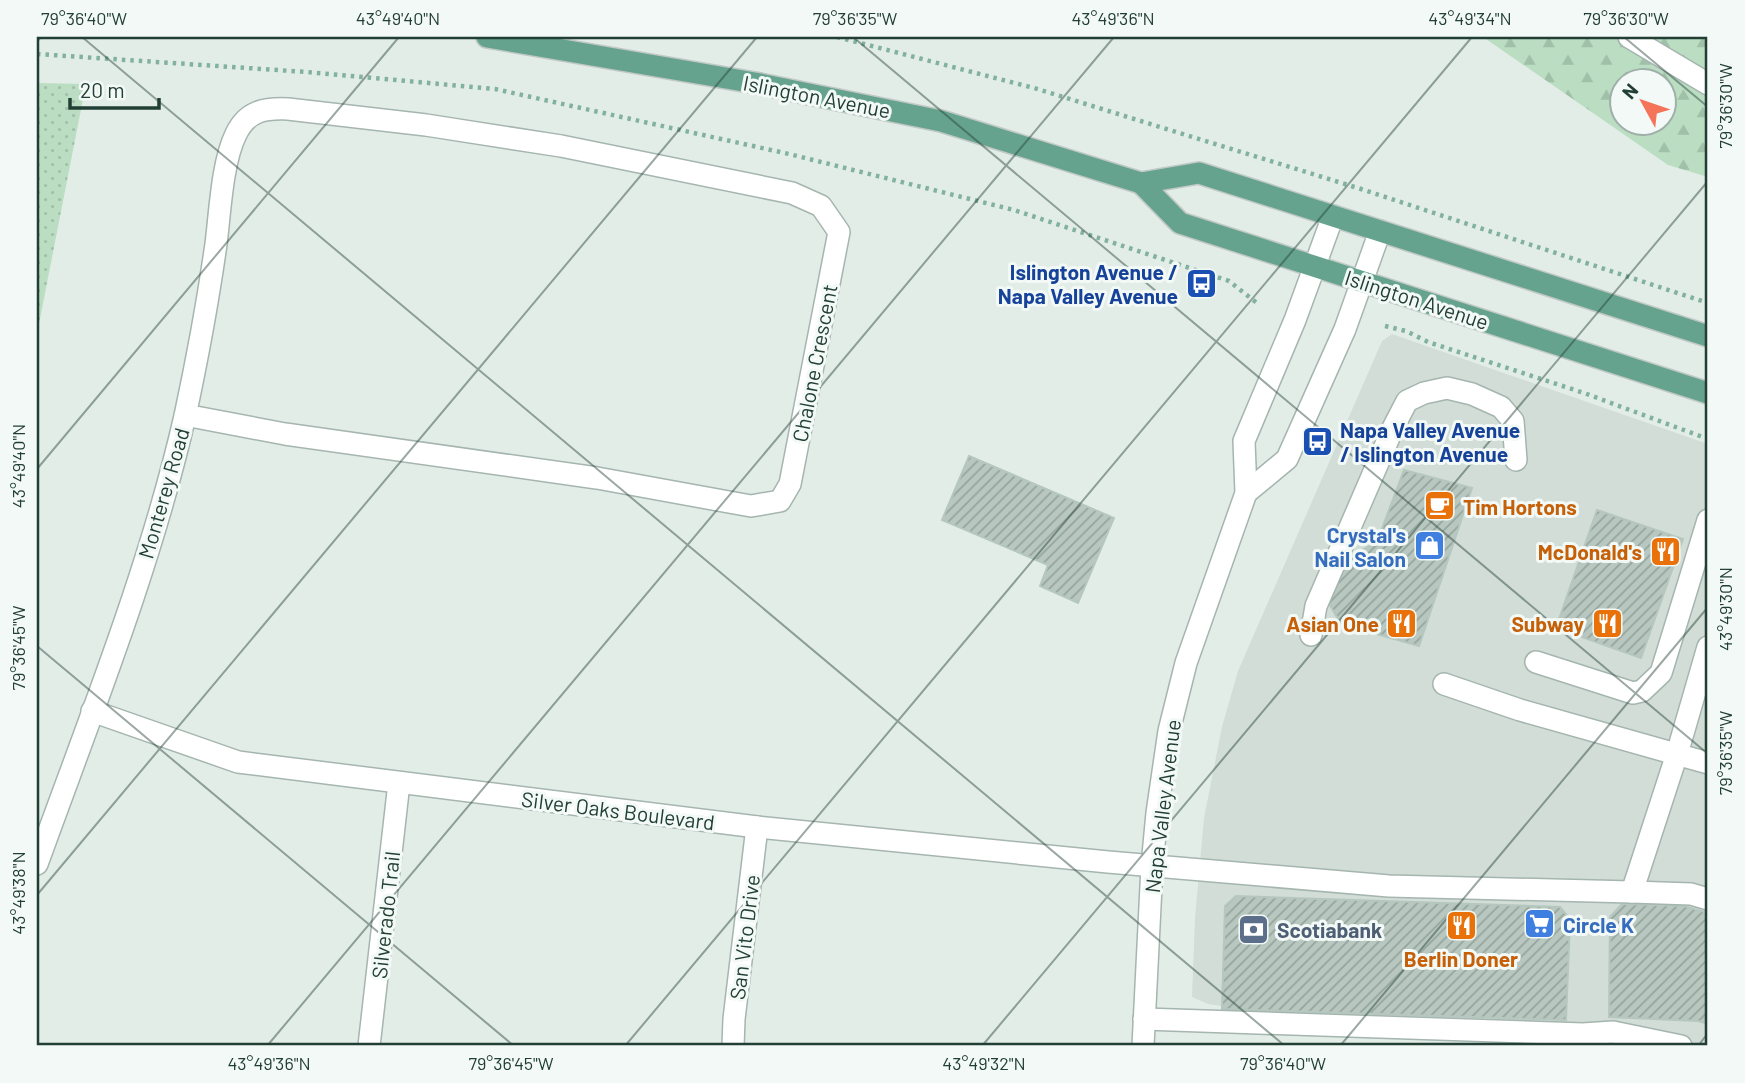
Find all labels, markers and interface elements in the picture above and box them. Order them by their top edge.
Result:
text: 79°36'40"W [41,7,127,29]
text: 43°49'40"N [356,7,440,29]
text: 79°36'35"W [813,7,898,29]
text: 43°49'36"N [1071,7,1155,29]
text: 43°49'34"N [1428,7,1512,29]
text: 79°36'30"W [1583,7,1669,29]
text: 79°36'30"W [1714,63,1736,149]
scale bar [70,66,159,110]
north arrow [1608,66,1678,136]
street label: Islington Avenue [741,69,893,123]
text: 20 m [80,77,125,102]
text: N [1617,79,1642,103]
place label: Islington Avenue / Napa Valley Avenue [998,259,1178,308]
street label: Islington Avenue [1342,264,1492,334]
bus stop icon: Islington Avenue / Napa Valley Avenue [1184,266,1218,300]
street label: Chalone Crescent [786,282,842,444]
place label: Napa Valley Avenue / Islington Avenue [1340,417,1520,466]
text: 43°49'40"N [7,424,29,508]
bus stop icon: Napa Valley Avenue / Islington Avenue [1300,424,1334,458]
street label: Monterey Road [132,425,194,561]
cafe icon: Tim Hortons [1423,489,1457,523]
place label: Tim Hortons [1463,494,1577,519]
place label: Crystal's Nail Salon [1315,522,1406,571]
shop icon: Crystal's Nail Salon [1412,529,1446,563]
restaurant icon: McDonald's [1648,534,1682,568]
place label: McDonald's [1538,539,1642,564]
text: 43°49'30"N [1714,567,1736,651]
text: 79°36'45"W [7,605,29,691]
restaurant icon: Asian One [1385,606,1419,640]
restaurant icon: Subway [1590,606,1624,640]
place label: Asian One [1286,611,1379,636]
place label: Subway [1511,611,1584,636]
text: 79°36'35"W [1714,710,1736,795]
street label: Napa Valley Avenue [1139,718,1185,894]
street label: Silver Oaks Boulevard [520,786,716,834]
street label: Silverado Trail [366,850,404,980]
text: 43°49'38"N [7,851,29,935]
street label: San Vito Drive [724,873,764,1001]
supermarket icon: Circle K [1523,907,1557,941]
restaurant icon: Berlin Doner [1444,909,1478,943]
bank icon: Scotiabank [1237,912,1271,946]
place label: Circle K [1563,912,1634,937]
place label: Scotiabank [1277,917,1382,942]
place label: Berlin Doner [1404,946,1518,971]
text: 43°49'36"N [227,1052,311,1074]
text: 79°36'45"W [468,1052,554,1074]
text: 43°49'32"N [942,1052,1026,1074]
text: 79°36'40"W [1240,1052,1326,1074]

